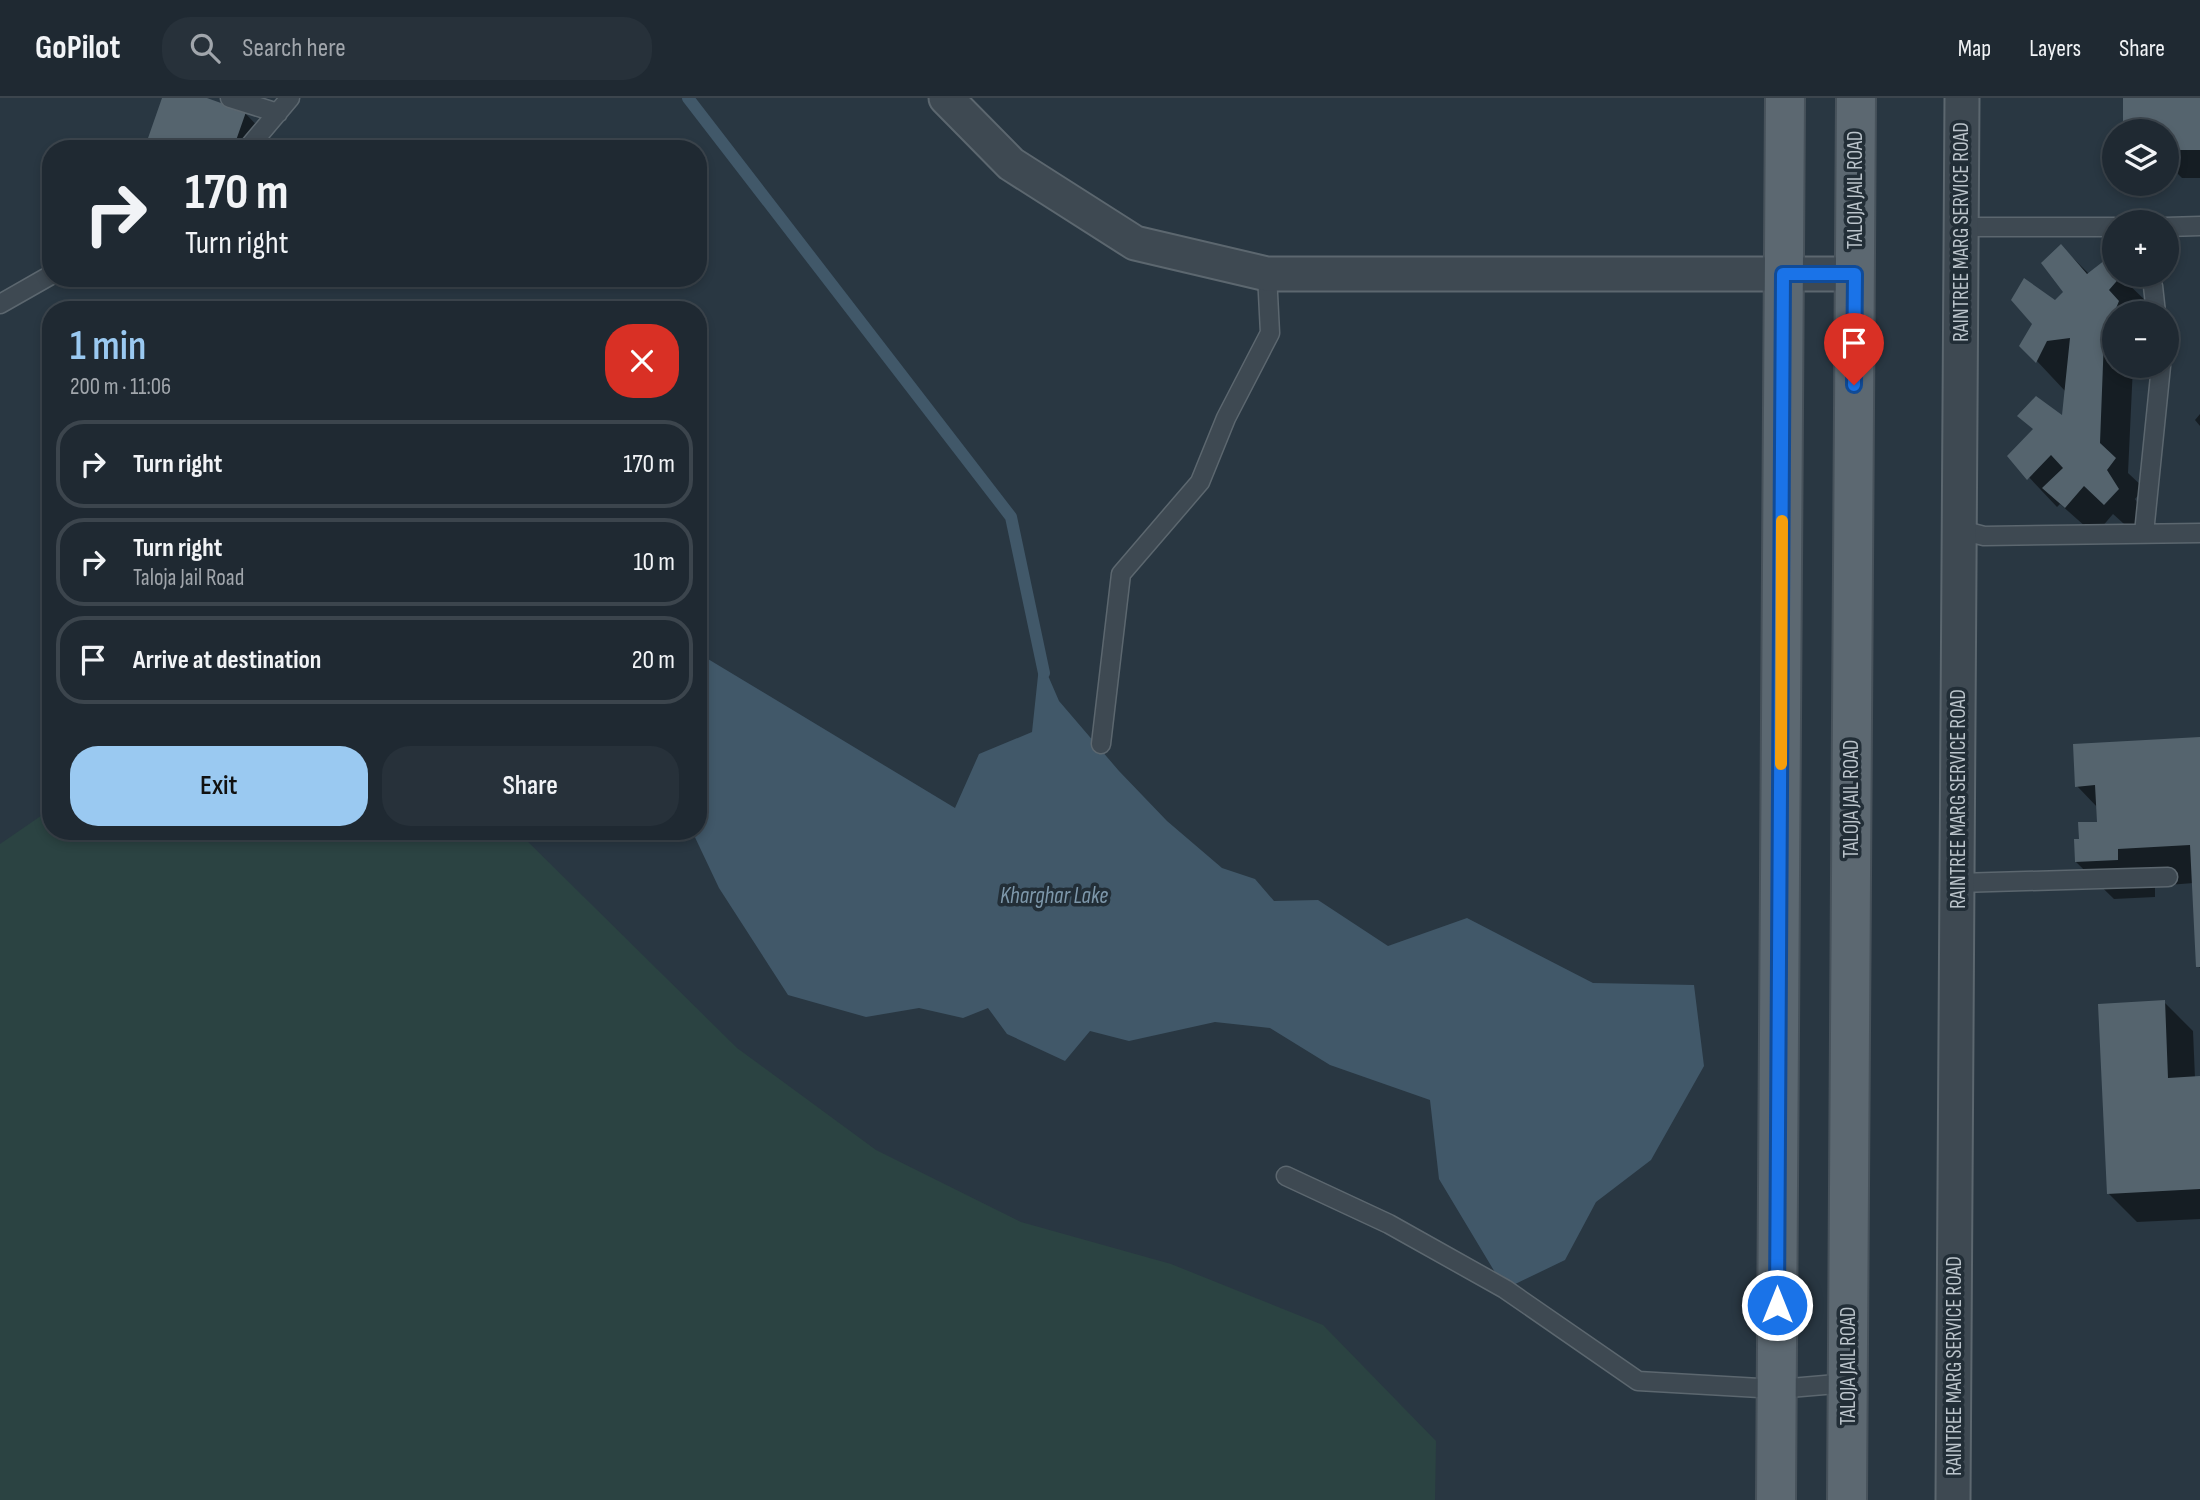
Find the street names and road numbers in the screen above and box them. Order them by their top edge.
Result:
street label: RAINTREE MARG SERVICE ROAD [1949,122,1974,342]
street label: TALOJA JAIL ROAD [1843,131,1868,249]
street label: RAINTREE MARG SERVICE ROAD [1946,689,1971,909]
street label: TALOJA JAIL ROAD [1839,740,1864,858]
street label: RAINTREE MARG SERVICE ROAD [1942,1256,1967,1476]
street label: TALOJA JAIL ROAD [1836,1307,1861,1425]

